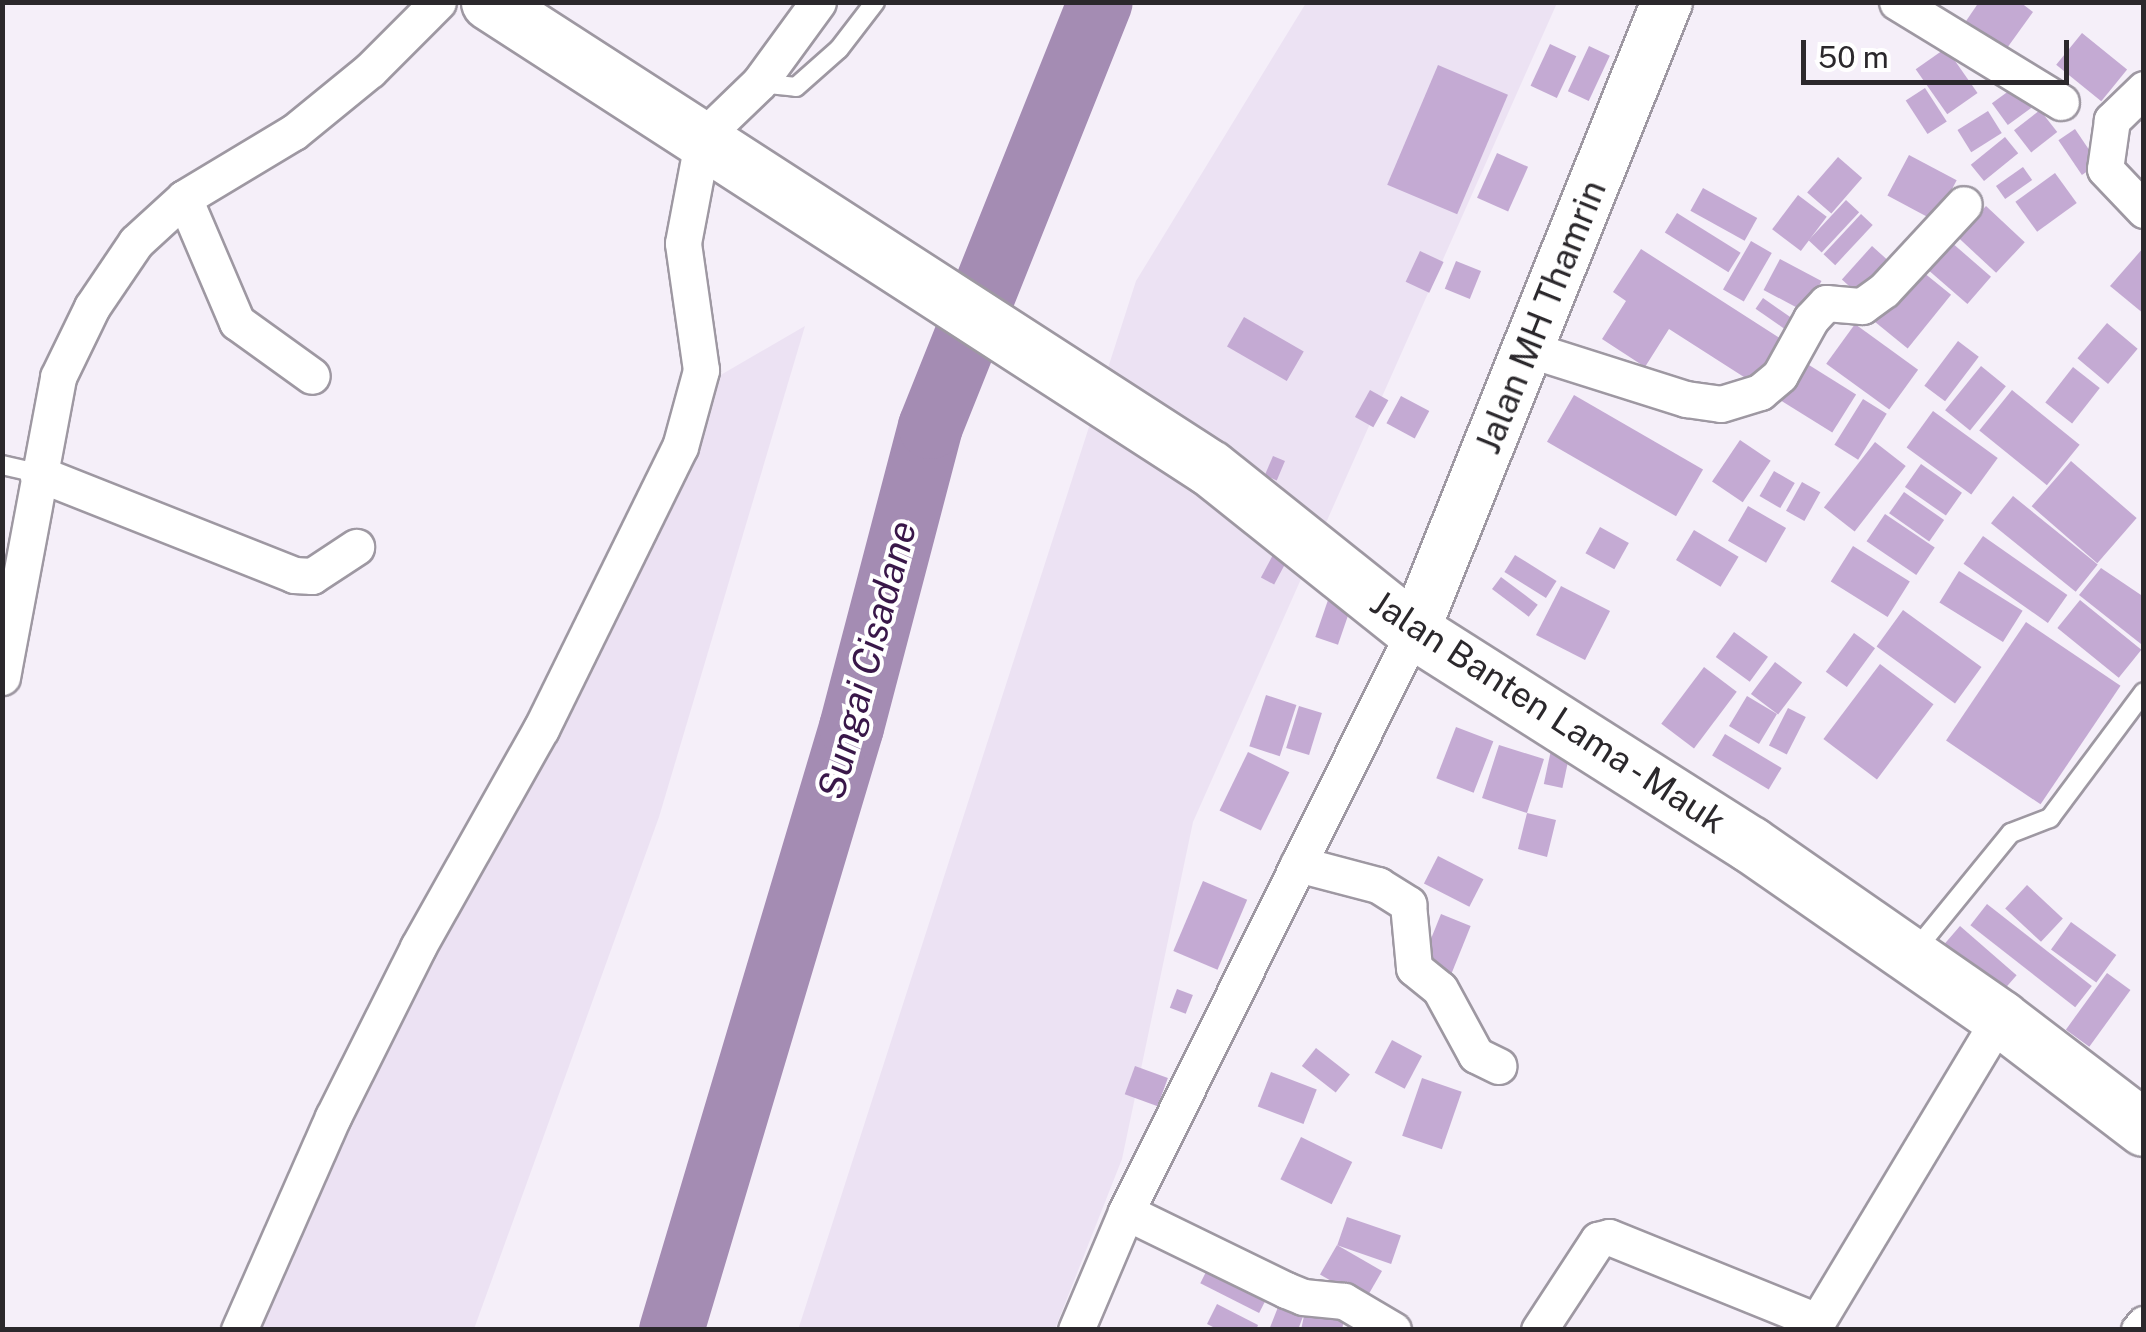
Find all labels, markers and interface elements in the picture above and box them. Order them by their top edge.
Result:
scale bar [1806,20,2074,82]
text: 50 m [1818,39,1889,75]
street label: Jalan MH Thamrin [1467,174,1615,460]
water label: Sungai Cisadane [808,516,926,804]
street label: Jalan Banten Lama - Mauk [1359,579,1737,845]

